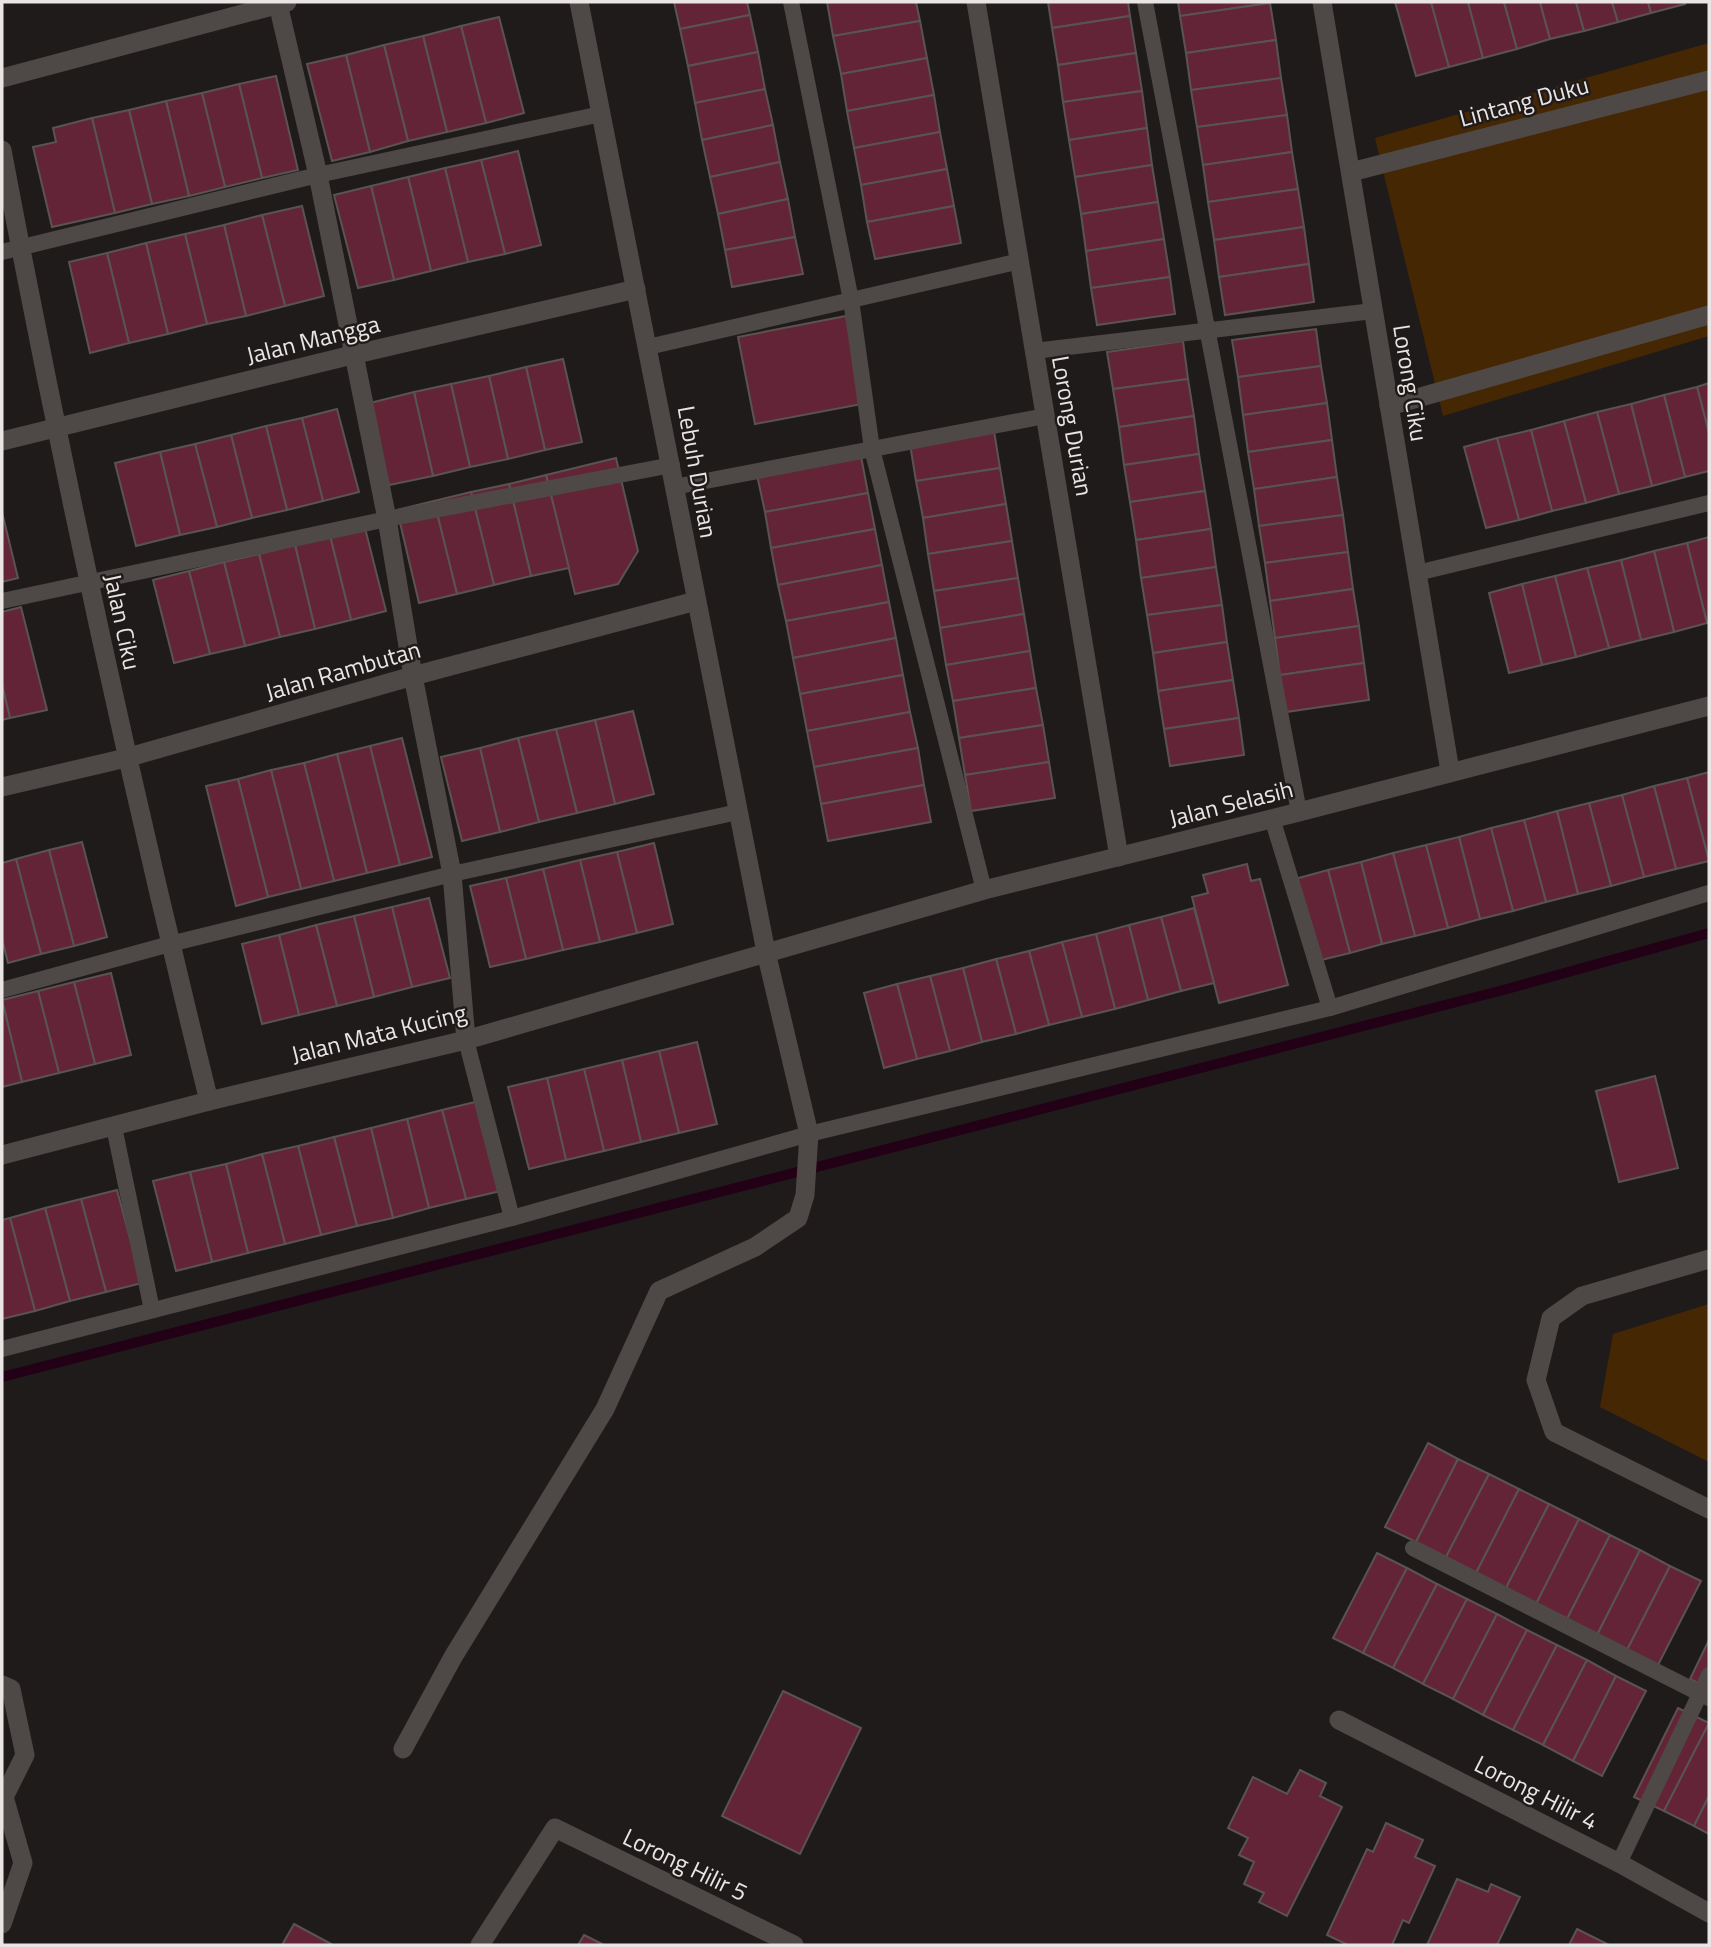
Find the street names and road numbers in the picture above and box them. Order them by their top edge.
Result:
street label: Lintang Duku [1455,66,1593,136]
street label: Jalan Mangga [242,305,383,373]
street label: Lorong Ciku [1384,322,1438,444]
street label: Lorong Durian [1043,353,1103,499]
street label: Lebuh Durian [669,403,727,541]
street label: Jalan Ciku [95,570,151,673]
street label: Jalan Rambutan [261,631,425,709]
street label: Jalan Selasih [1165,770,1297,836]
street label: Jalan Mata Kucing [287,994,470,1072]
street label: Lorong Hilir 4 [1468,1746,1605,1839]
street label: Lorong Hilir 5 [617,1818,754,1910]

